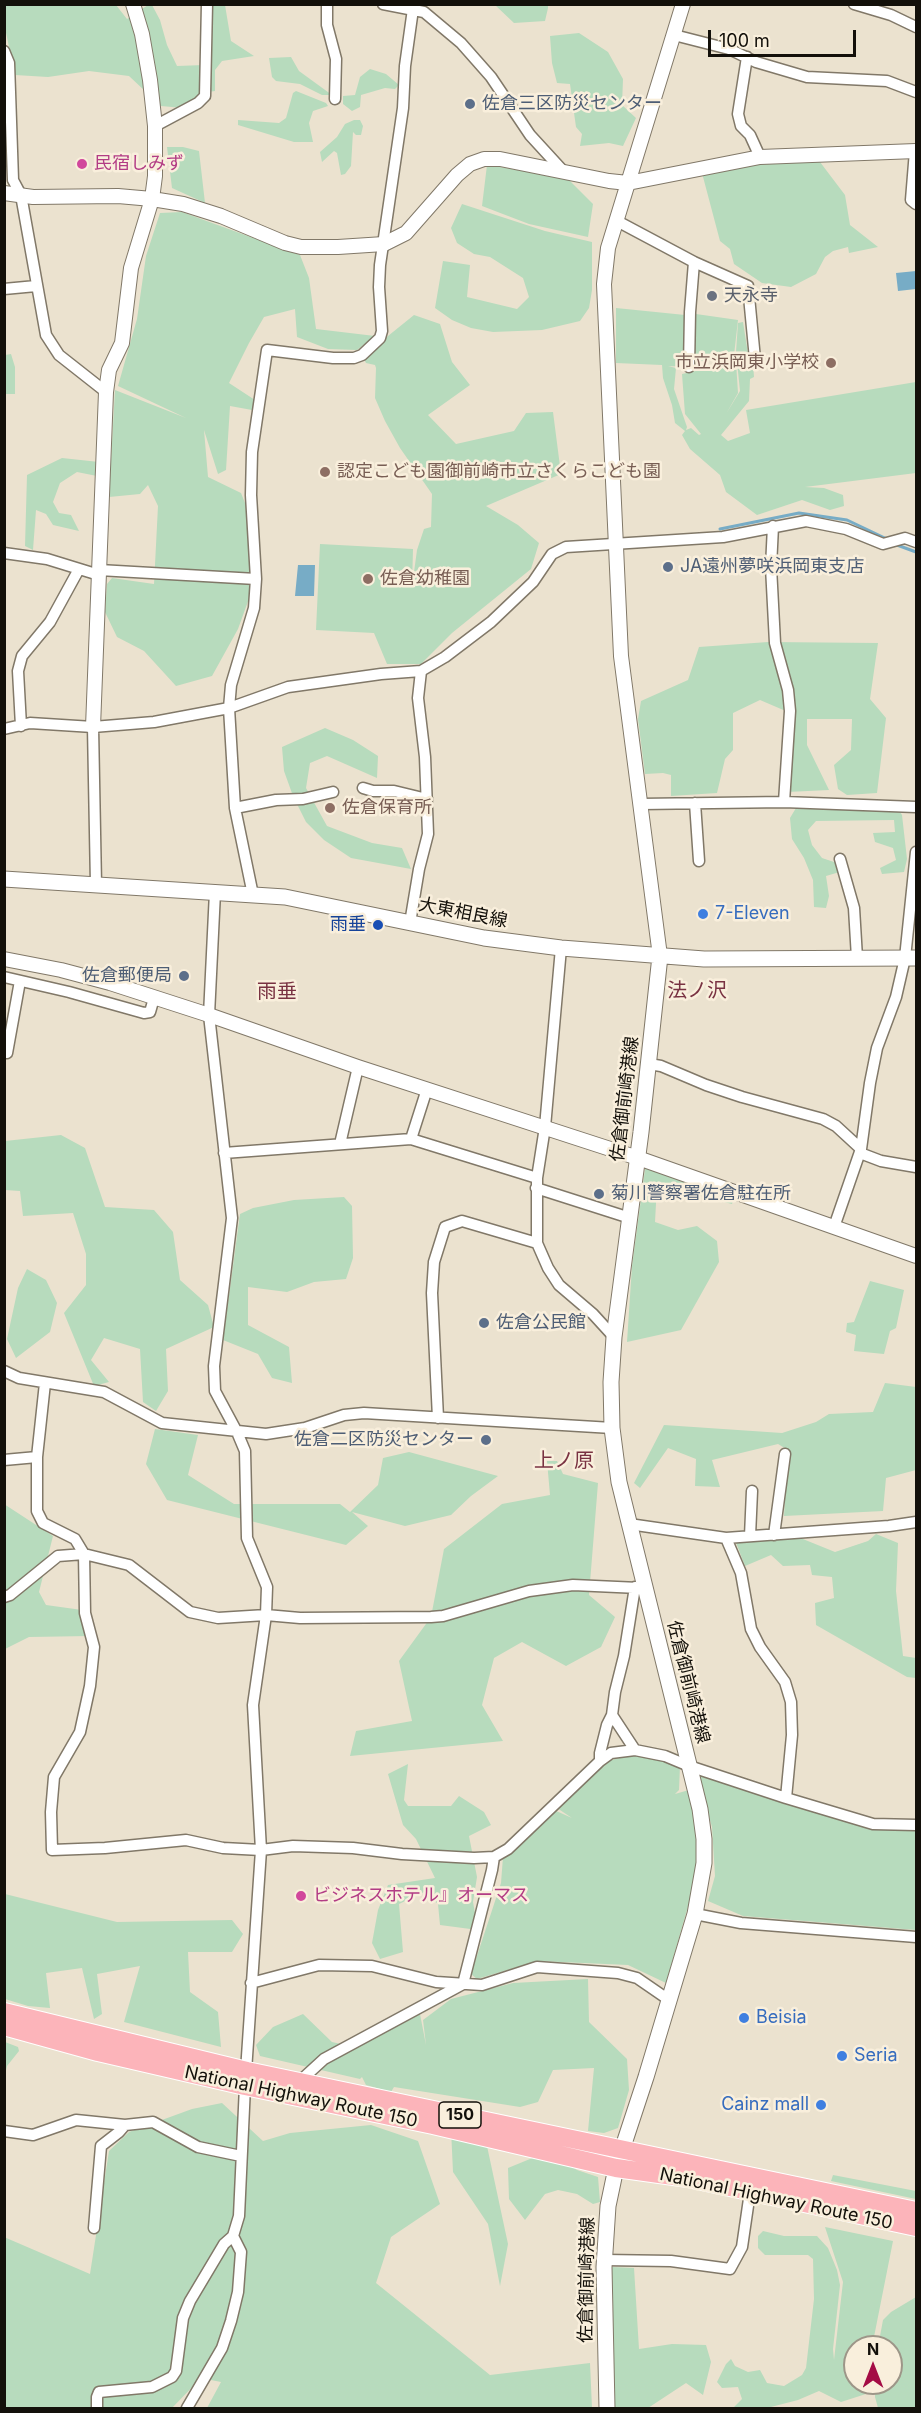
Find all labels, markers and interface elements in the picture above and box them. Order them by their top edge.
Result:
scale bar [711,18,860,56]
text: 100 m [719,30,770,51]
place label: 佐倉三区防災センター [482,93,662,115]
marker: 佐倉三区防災センター [463,97,477,111]
place label: 民宿しみず [94,153,184,175]
marker: 民宿しみず [75,157,89,171]
place label: 天永寺 [724,285,778,307]
marker: 天永寺 [705,289,719,303]
place label: 市立浜岡東小学校 [675,352,819,374]
marker: 市立浜岡東小学校 [824,356,838,370]
place label: 認定こども園御前崎市立さくらこども園 [337,461,661,483]
marker: 認定こども園御前崎市立さくらこども園 [318,465,332,479]
place label: JA遠州夢咲浜岡東支店 [680,556,864,578]
marker: JA遠州夢咲浜岡東支店 [661,560,675,574]
place label: 佐倉幼稚園 [380,568,470,590]
marker: 佐倉幼稚園 [361,572,375,586]
place label: 佐倉保育所 [342,797,432,819]
marker: 佐倉保育所 [323,801,337,815]
street label: 大東相良線 [417,894,509,932]
place label: 7-Eleven [715,903,790,925]
marker: 7-Eleven [696,907,710,921]
place label: 雨垂 [330,914,366,936]
marker: 雨垂 [371,918,385,932]
place label: 佐倉郵便局 [82,965,172,987]
marker: 佐倉郵便局 [177,969,191,983]
district label: 法ノ沢 [667,979,727,1003]
district label: 雨垂 [257,980,297,1004]
street label: 佐倉御前崎港線 [607,1035,643,1163]
place label: 菊川警察署佐倉駐在所 [611,1183,791,1205]
marker: 菊川警察署佐倉駐在所 [592,1187,606,1201]
place label: 佐倉公民館 [496,1312,586,1334]
marker: 佐倉公民館 [477,1316,491,1330]
place label: 佐倉二区防災センター [294,1429,474,1451]
marker: 佐倉二区防災センター [479,1433,493,1447]
district label: 上ノ原 [534,1449,594,1473]
street label: 佐倉御前崎港線 [662,1618,714,1746]
place label: ビジネスホテル』オーマス [313,1885,529,1907]
marker: ビジネスホテル』オーマス [294,1889,308,1903]
place label: Beisia [756,2007,807,2029]
marker: Beisia [737,2011,751,2025]
place label: Seria [854,2045,898,2067]
marker: Seria [835,2049,849,2063]
street label: National Highway Route 150 [183,2062,419,2132]
place label: Cainz mall [721,2094,809,2116]
marker: Cainz mall [814,2098,828,2112]
road number: 150 [439,2102,481,2128]
street label: National Highway Route 150 [658,2164,894,2234]
street label: 佐倉御前崎港線 [575,2217,599,2343]
north arrow [843,2335,903,2395]
text: N [867,2339,879,2359]

